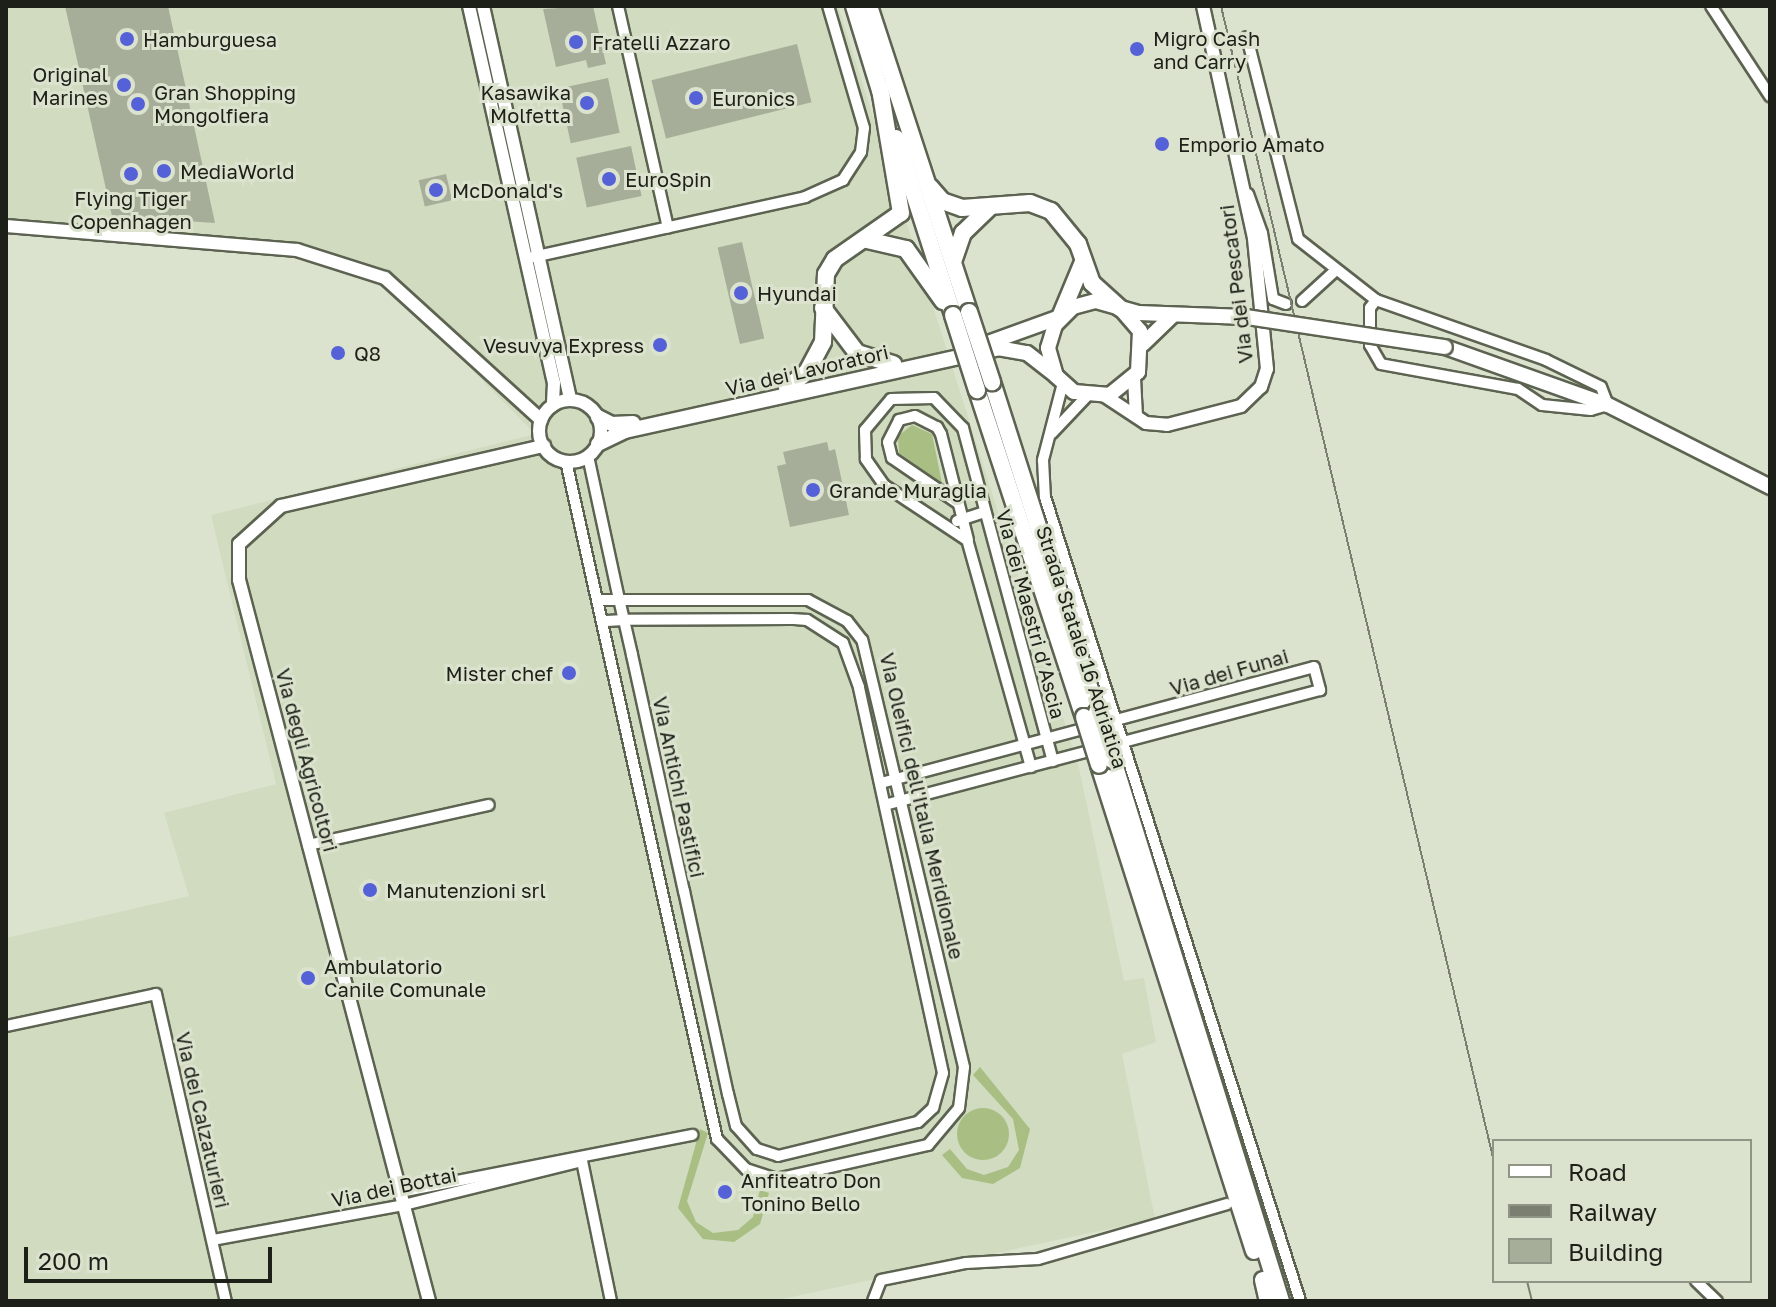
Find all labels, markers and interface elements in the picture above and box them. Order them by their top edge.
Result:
place label: Migro Cash and Carry [1153,26,1260,73]
place label: Hamburguesa [143,27,277,51]
marker: Hamburguesa [118,30,136,48]
place label: Fratelli Azzaro [592,30,730,54]
marker: Fratelli Azzaro [567,33,585,51]
marker: Migro Cash and Carry [1128,40,1146,58]
place label: Original Marines [32,62,108,109]
marker: Original Marines [115,76,133,94]
place label: Gran Shopping Mongolfiera [154,80,296,127]
place label: Kasawika Molfetta [480,80,571,127]
place label: Euronics [712,86,795,110]
marker: Euronics [687,89,705,107]
marker: Kasawika Molfetta [578,94,596,112]
marker: Gran Shopping Mongolfiera [129,95,147,113]
place label: Emporio Amato [1178,132,1325,156]
marker: Emporio Amato [1153,135,1171,153]
place label: MediaWorld [180,159,294,183]
marker: MediaWorld [155,162,173,180]
marker: Flying Tiger Copenhagen [122,165,140,183]
place label: EuroSpin [625,167,712,191]
marker: EuroSpin [600,170,618,188]
place label: McDonald's [452,178,563,202]
marker: McDonald's [427,181,445,199]
place label: Flying Tiger Copenhagen [70,186,192,233]
street label: Via dei Pescatori [1214,203,1258,365]
place label: Hyundai [757,281,837,305]
marker: Hyundai [732,284,750,302]
place label: Vesuvya Express [483,333,644,357]
marker: Vesuvya Express [651,336,669,354]
street label: Via dei Lavoratori [723,340,891,400]
place label: Q8 [354,341,381,365]
marker: Q8 [329,344,347,362]
place label: Grande Muraglia [829,478,987,502]
marker: Grande Muraglia [804,481,822,499]
street label: Via dei Maestri d’Ascia [991,507,1071,721]
street label: Strada Statale 16 Adriatica [1031,523,1133,771]
street label: Via dei Funai [1167,644,1291,700]
street label: Via Oleifici dell'Italia Meridionale [875,650,969,962]
place label: Mister chef [446,661,553,685]
marker: Mister chef [560,664,578,682]
street label: Via degli Agricoltori [271,666,343,854]
street label: Via Antichi Pastifici [648,694,710,880]
place label: Manutenzioni srl [386,878,546,902]
marker: Manutenzioni srl [361,881,379,899]
place label: Ambulatorio Canile Comunale [324,954,486,1001]
marker: Ambulatorio Canile Comunale [299,969,317,987]
street label: Via dei Calzaturieri [171,1030,235,1210]
legend [1492,1139,1752,1283]
text: Road [1568,1157,1627,1186]
street label: Via dei Bottai [329,1162,459,1212]
place label: Anfiteatro Don Tonino Bello [741,1168,881,1215]
marker: Anfiteatro Don Tonino Bello [716,1183,734,1201]
text: Railway [1568,1197,1657,1226]
scale bar [28,1231,276,1281]
text: Building [1568,1237,1663,1266]
text: 200 m [38,1246,109,1275]

